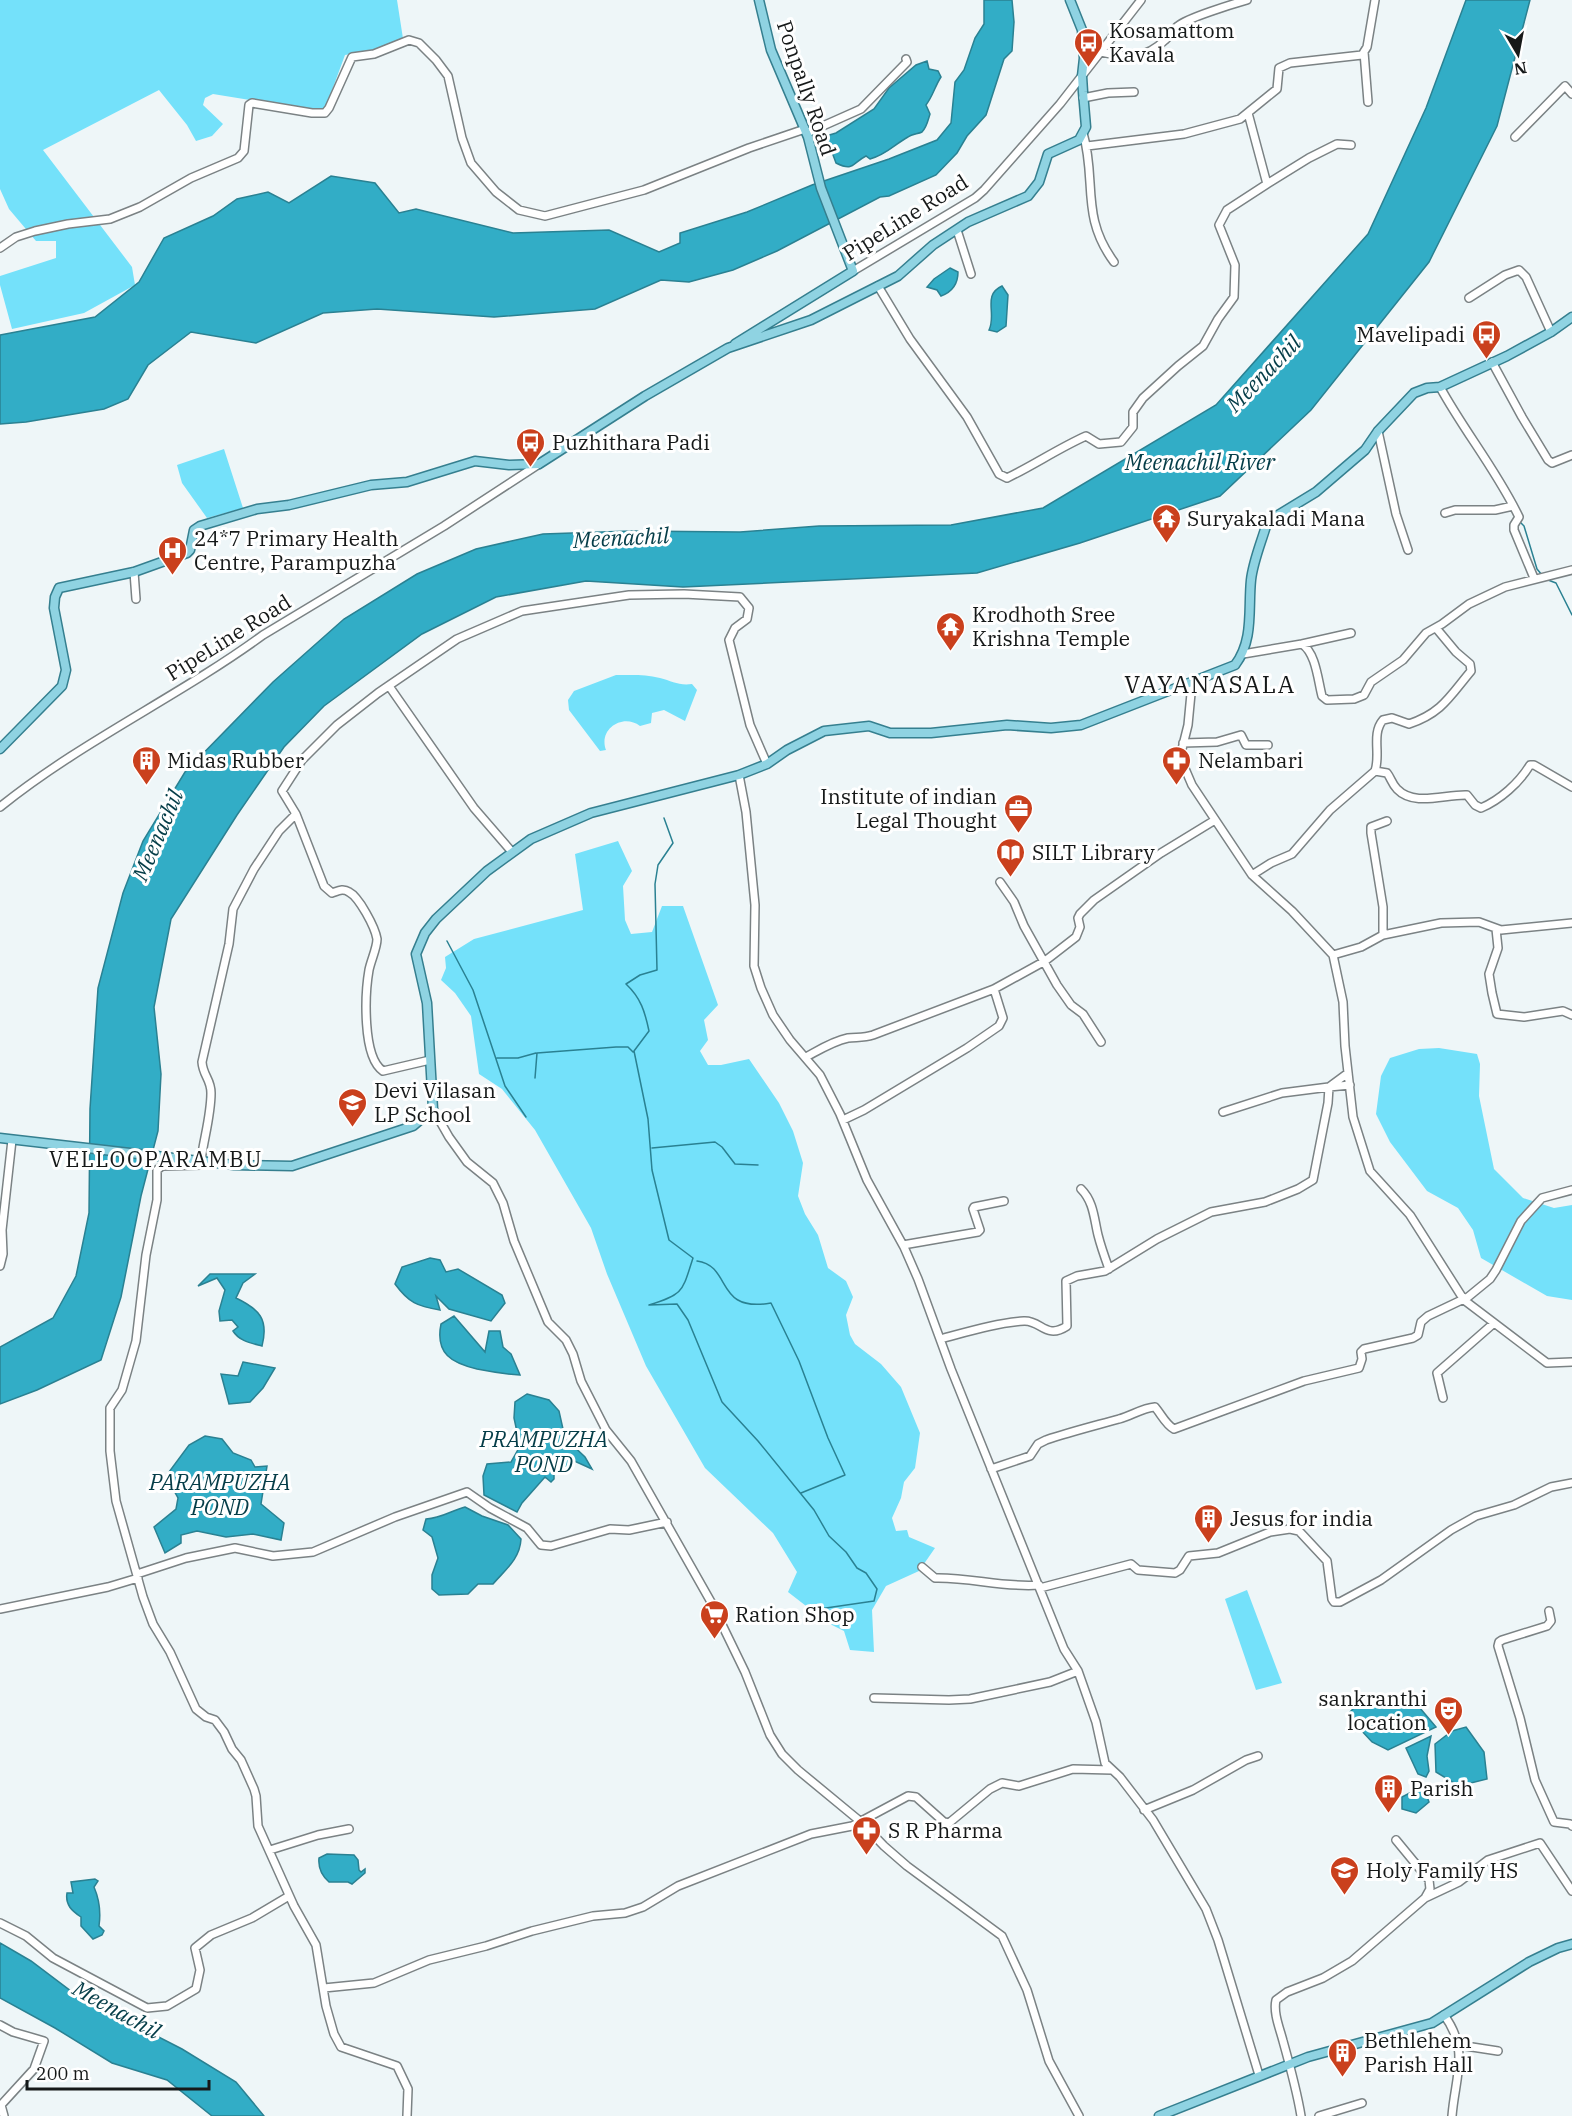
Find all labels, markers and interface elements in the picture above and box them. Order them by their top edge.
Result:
place label: Kosamattom Kavala [1109,16,1235,68]
street label: Ponpally Road [771,17,843,160]
north arrow [1488,24,1548,84]
bus stop icon: Kosamattom Kavala [1072,26,1104,68]
text: N [1513,58,1529,80]
street label: PipeLine Road [837,167,973,267]
bus stop icon: Mavelipadi [1470,318,1502,360]
place label: Mavelipadi [1356,320,1465,348]
water label: Meenachil [1219,328,1307,418]
bus stop icon: Puzhithara Padi [515,426,547,468]
place label: Puzhithara Padi [552,428,710,456]
water label: Meenachil River [1124,447,1276,476]
temple icon: Suryakaladi Mana [1150,502,1182,544]
place label: Suryakaladi Mana [1187,504,1365,532]
water label: Meenachil [571,520,670,554]
place label: 24*7 Primary Health Centre, Parampuzha [194,524,399,576]
hospital icon: 24*7 Primary Health Centre, Parampuzha [157,534,189,576]
street label: PipeLine Road [160,587,296,687]
place label: Krodhoth Sree Krishna Temple [972,600,1130,652]
temple icon: Krodhoth Sree Krishna Temple [935,610,967,652]
district label: VAYANASALA [1124,668,1296,700]
building icon: Midas Rubber [130,744,162,786]
pharmacy icon: Nelambari [1161,744,1193,786]
place label: Midas Rubber [167,746,305,774]
place label: Nelambari [1198,746,1303,774]
place label: Institute of indian Legal Thought [820,782,997,834]
water label: Meenachil [125,784,189,886]
office icon: Institute of indian Legal Thought [1002,792,1034,834]
library icon: SILT Library [995,836,1027,878]
place label: SILT Library [1032,838,1156,866]
place label: Devi Vilasan LP School [374,1076,496,1128]
school or university icon: Devi Vilasan LP School [337,1086,369,1128]
district label: VELLOOPARAMBU [49,1144,263,1173]
water label: PRAMPUZHA POND [479,1424,608,1478]
water label: PARAMPUZHA POND [148,1467,291,1521]
building icon: Jesus for india [1193,1502,1225,1544]
place label: Jesus for india [1230,1504,1373,1532]
supermarket icon: Ration Shop [698,1598,730,1640]
place label: Ration Shop [735,1600,855,1628]
place label: sankranthi location [1318,1684,1427,1736]
theatre icon: sankranthi location [1432,1694,1464,1736]
building icon: Parish [1373,1772,1405,1814]
place label: Parish [1410,1774,1474,1802]
pharmacy icon: S R Pharma [851,1814,883,1856]
place label: S R Pharma [888,1816,1003,1844]
school or university icon: Holy Family HS [1329,1854,1361,1896]
place label: Holy Family HS [1366,1856,1518,1884]
water label: Meenachil [67,1973,167,2045]
place label: Bethlehem Parish Hall [1364,2026,1473,2078]
building icon: Bethlehem Parish Hall [1327,2036,1359,2078]
scale bar [27,2053,208,2091]
text: 200 m [36,2062,90,2085]

